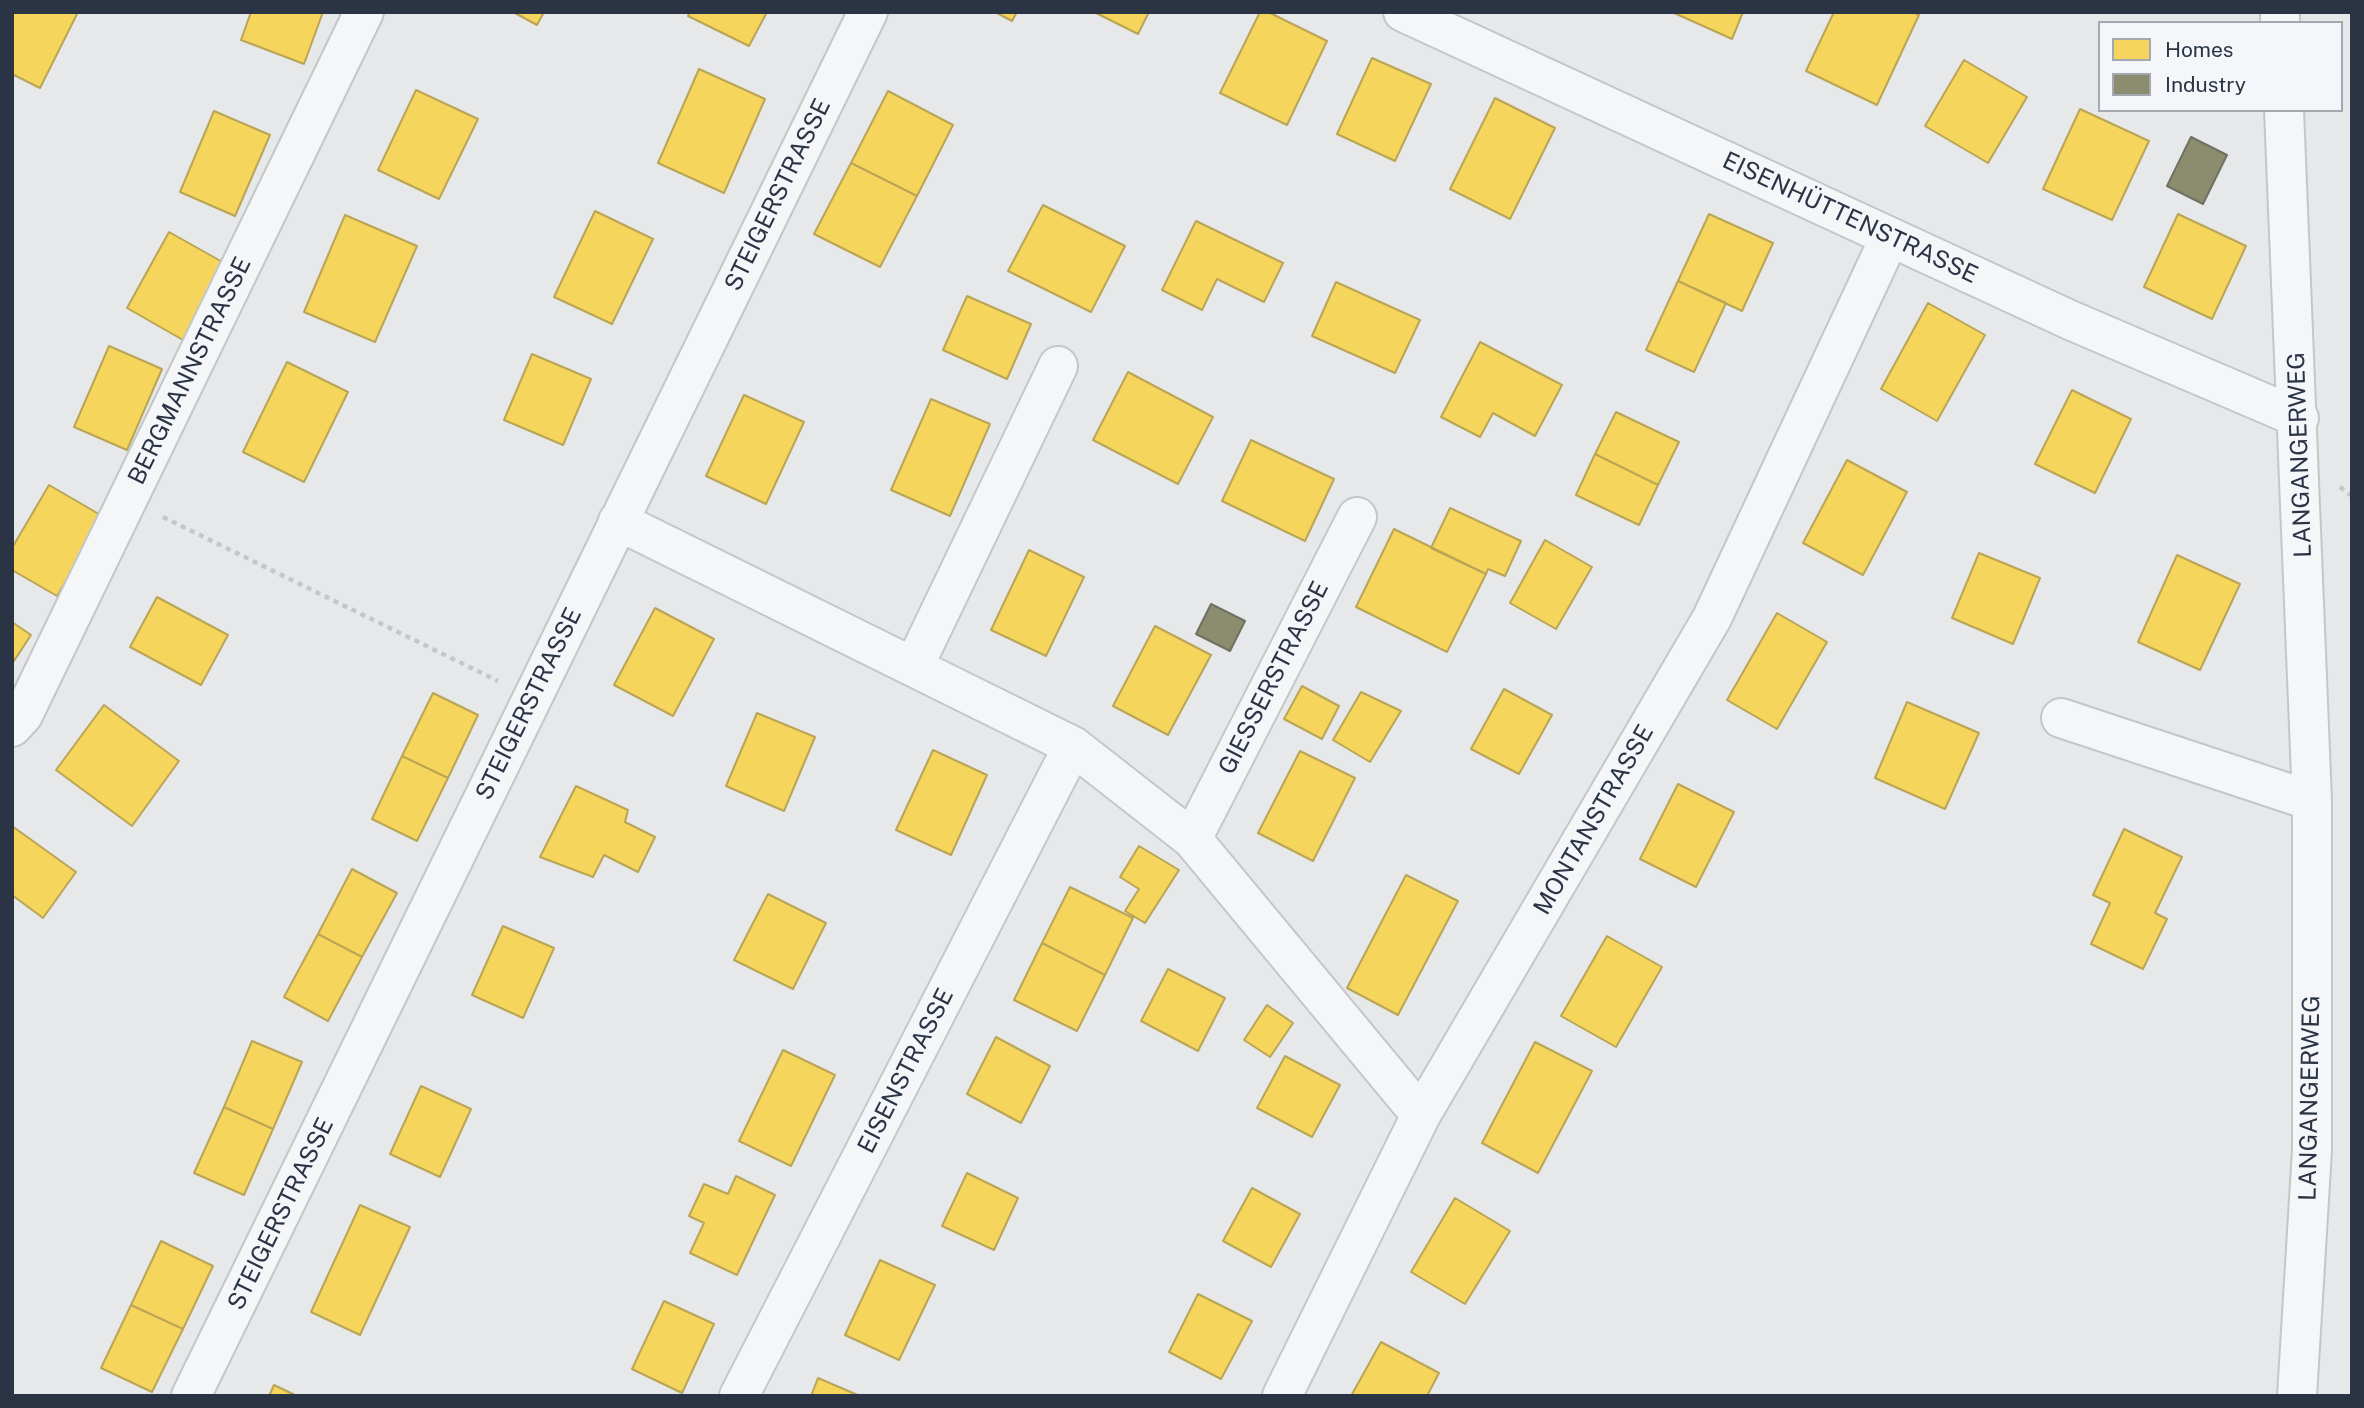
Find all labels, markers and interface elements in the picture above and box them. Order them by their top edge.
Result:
legend [2098,21,2343,112]
text: Homes [2165,37,2233,62]
text: Industry [2165,72,2246,97]
street label: STEIGERSTRASSE [719,94,837,296]
street label: EISENHÜTTENSTRASSE [1718,146,1982,290]
street label: BERGMANNSTRASSE [122,253,258,489]
street label: LANGANGERWEG [2282,352,2318,558]
street label: GIESSERSTRASSE [1213,577,1335,779]
street label: STEIGERSTRASSE [470,603,588,805]
street label: MONTANSTRASSE [1528,720,1660,920]
street label: EISENSTRASSE [852,984,960,1158]
street label: LANGANGERWEG [2294,995,2326,1201]
street label: STEIGERSTRASSE [222,1113,340,1315]

